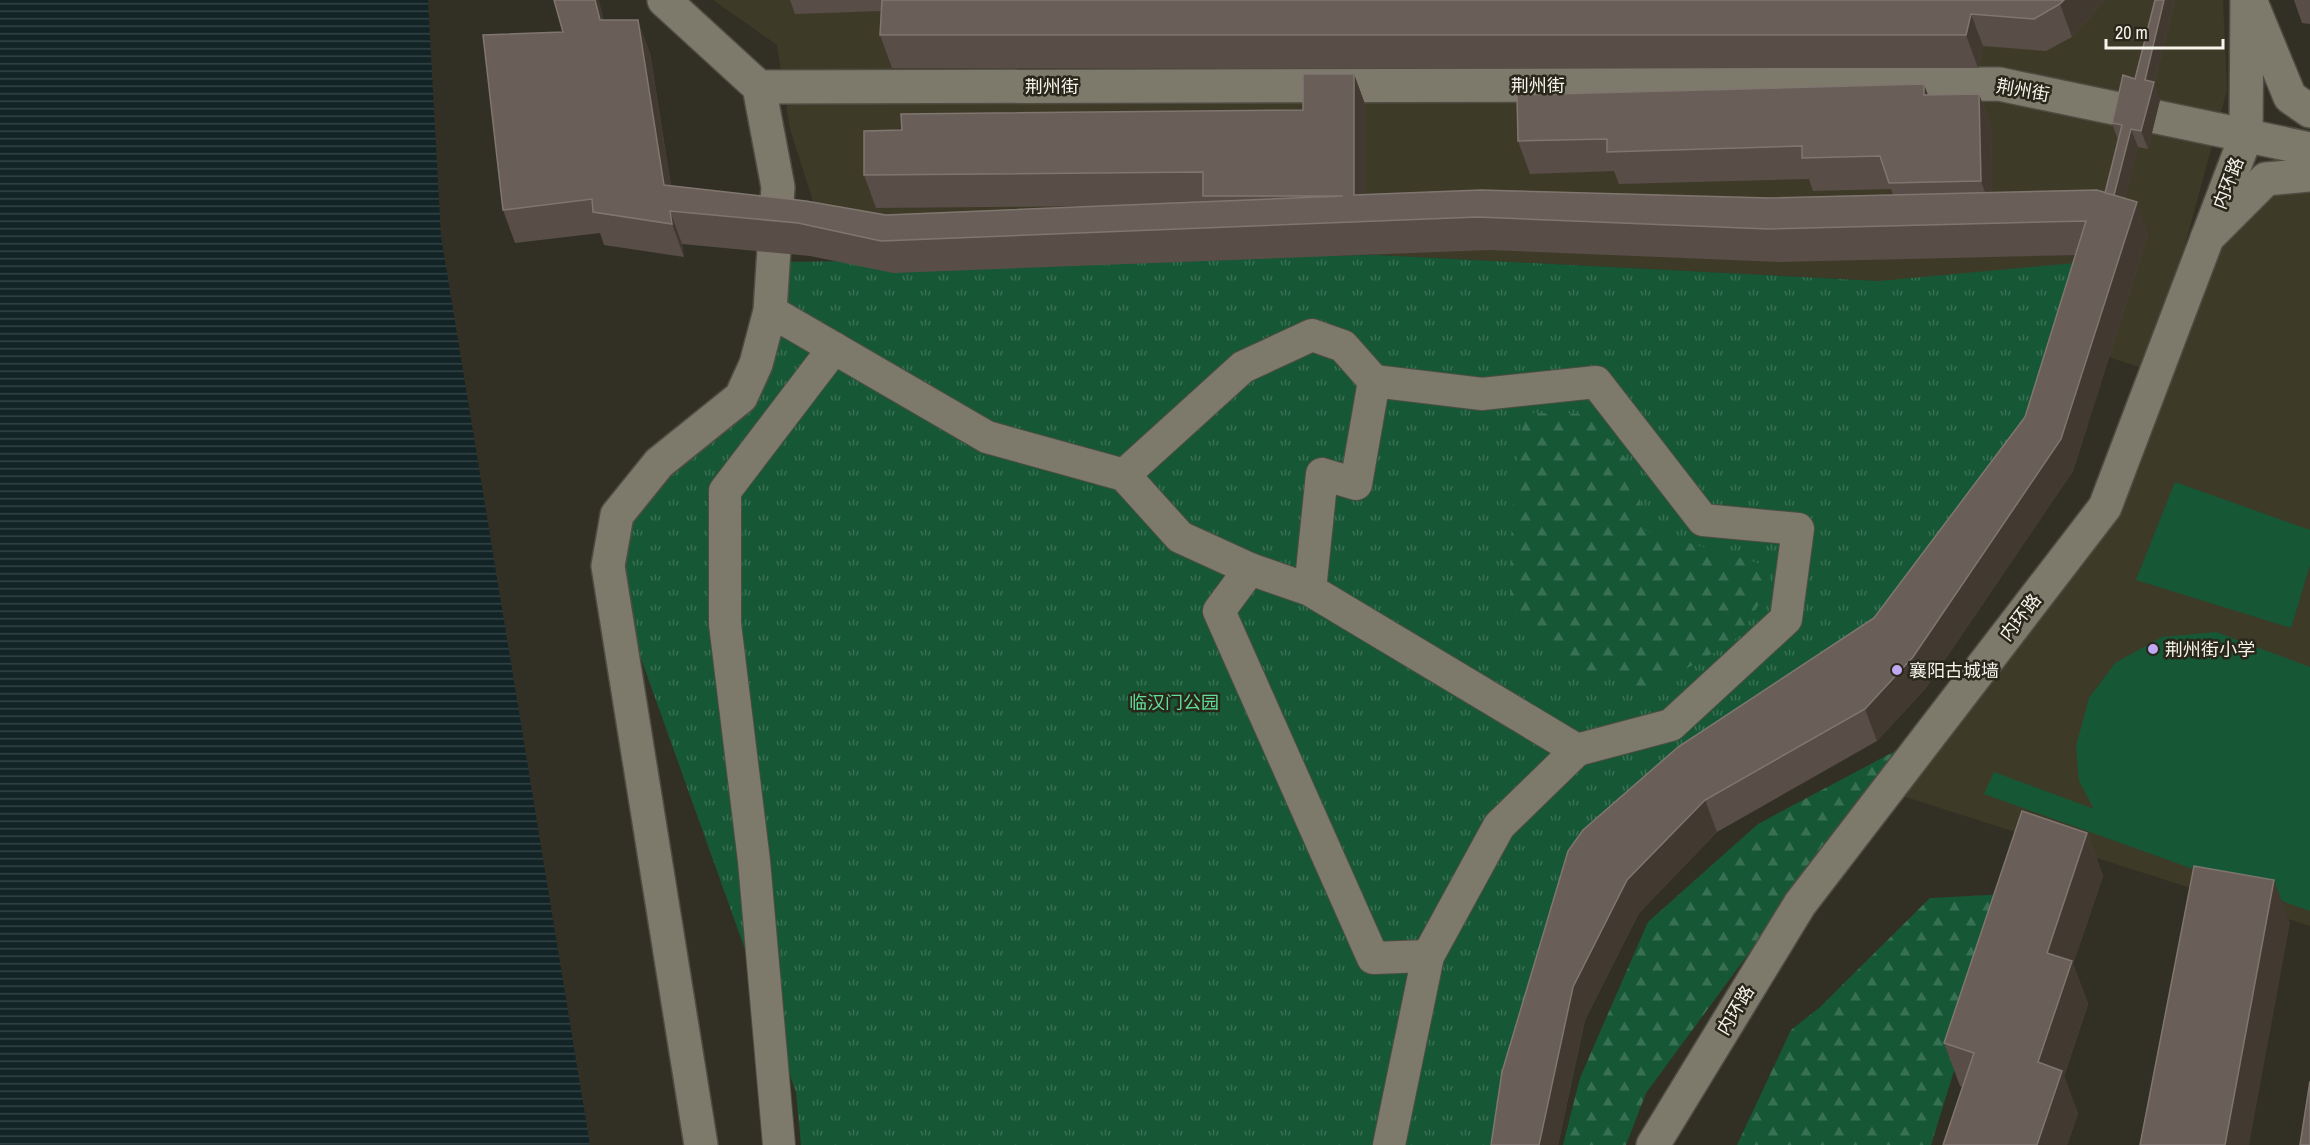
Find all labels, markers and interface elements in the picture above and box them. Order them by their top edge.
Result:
scale bar [2106,12,2223,50]
text: 20 m [2115,20,2148,45]
street label: 荆州街 [1511,73,1565,98]
street label: 荆州街 [1994,73,2052,107]
street label: 荆州街 [1025,74,1079,99]
street label: 内环路 [2207,153,2249,213]
street label: 内环路 [1994,588,2046,646]
place label: 荆州街小学 [2165,637,2255,662]
marker: 荆州街小学 [2146,642,2160,656]
place label: 襄阳古城墙 [1909,658,1999,683]
marker: 襄阳古城墙 [1890,663,1904,677]
park label: 临汉门公园 [1129,690,1219,715]
street label: 内环路 [1710,980,1760,1040]

